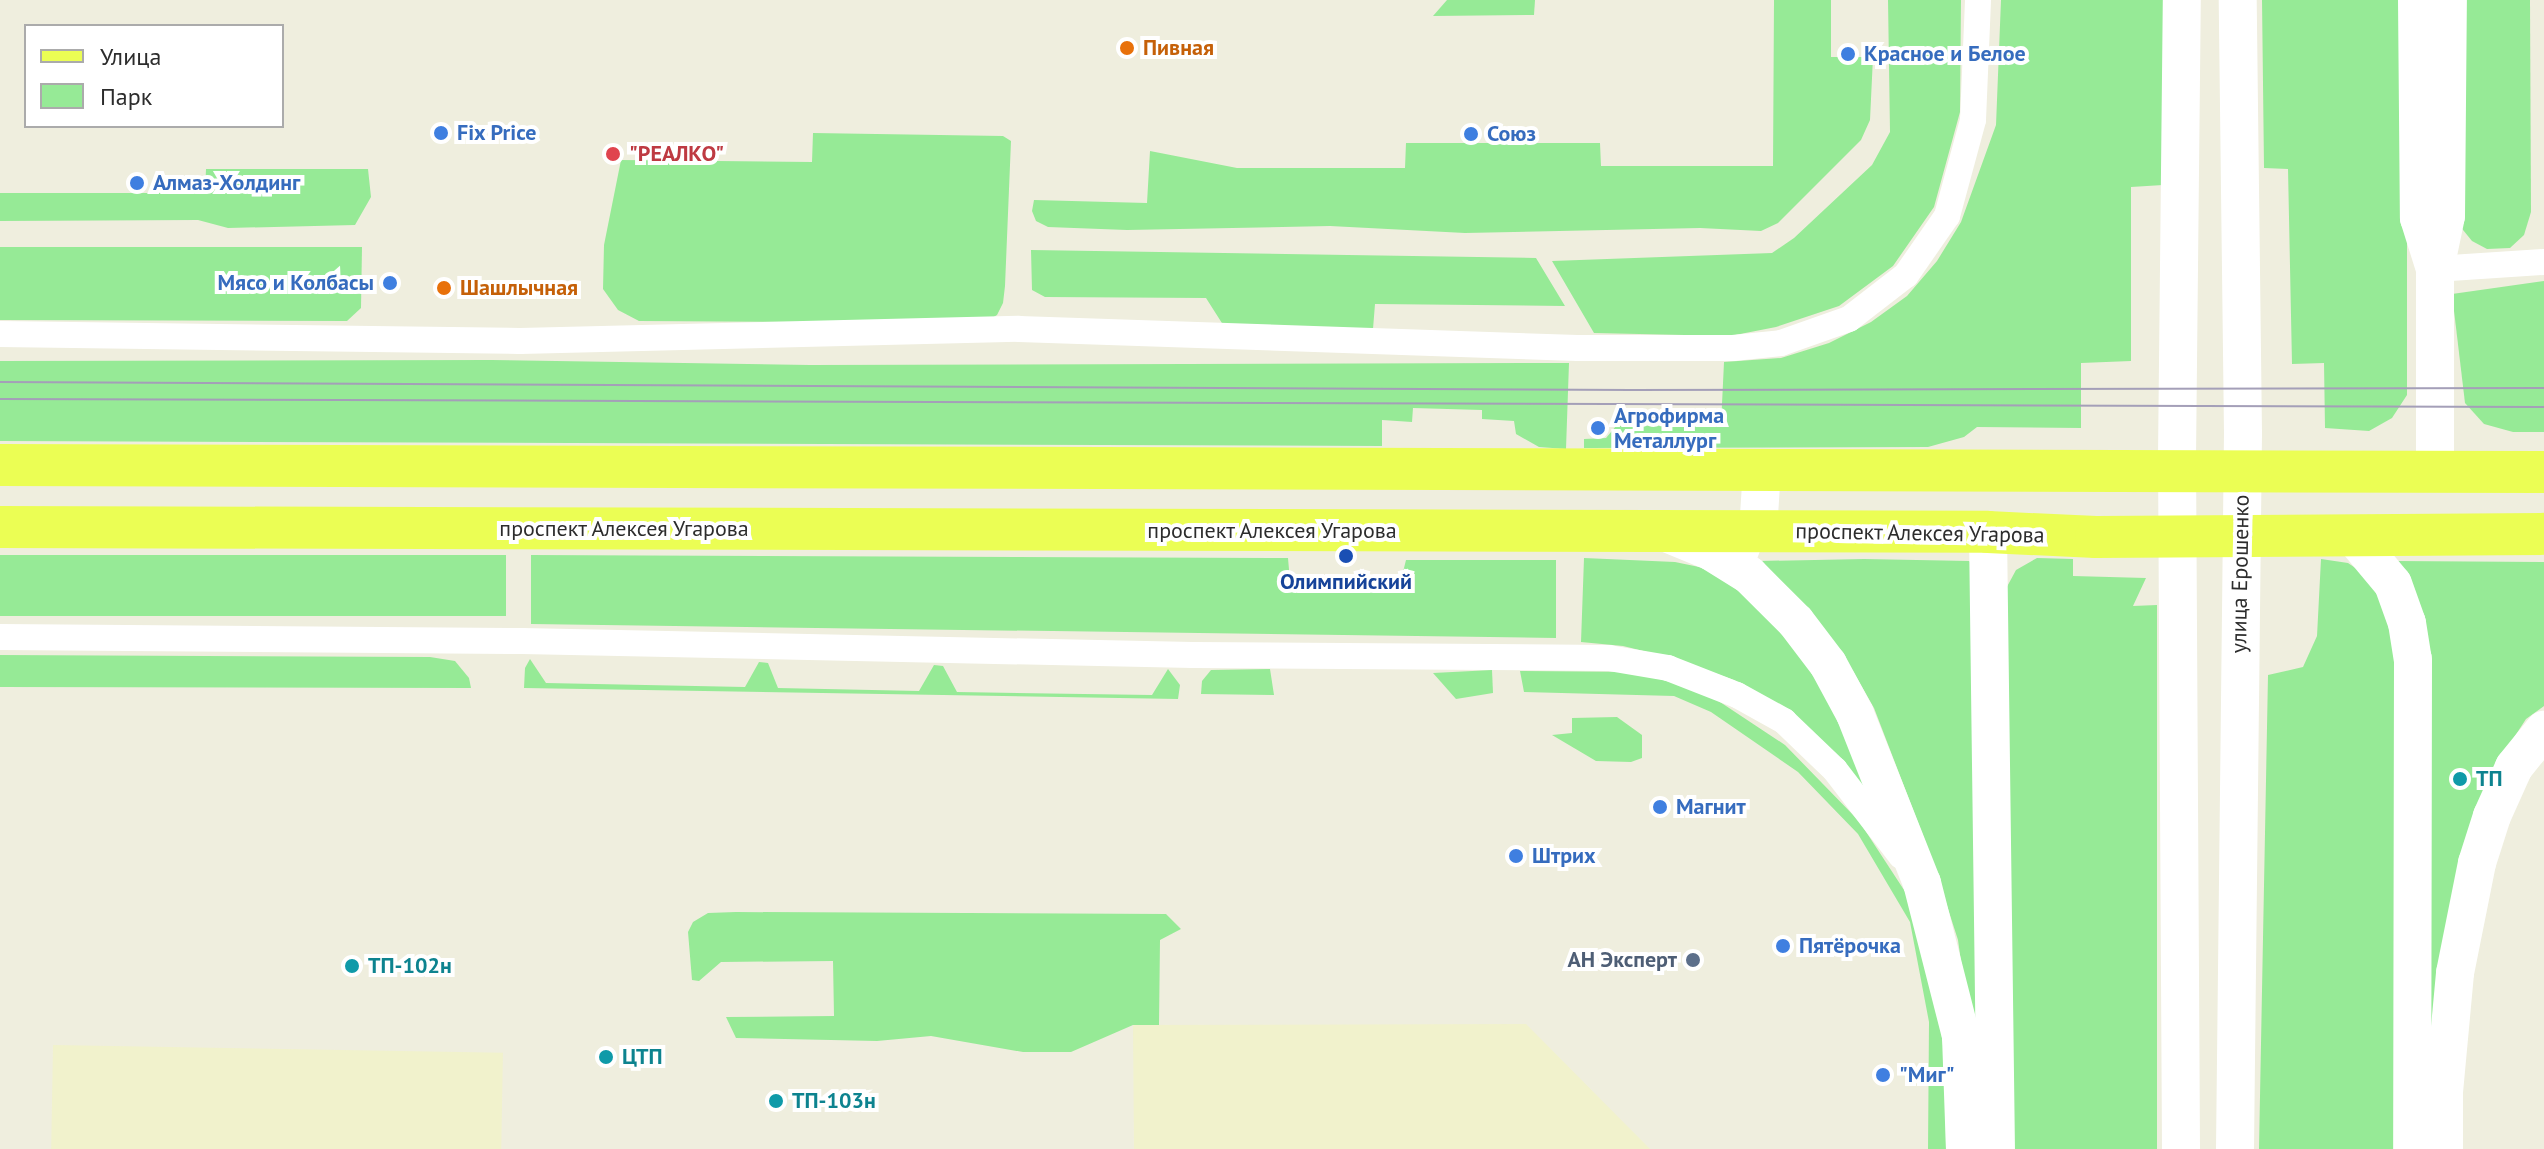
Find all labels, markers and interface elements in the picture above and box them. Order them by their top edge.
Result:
legend [24,24,284,128]
place label: Пивная [1143,35,1214,61]
marker: Пивная [1118,39,1136,57]
text: Улица [100,41,161,72]
place label: Красное и Белое [1864,41,2026,67]
marker: Красное и Белое [1839,45,1857,63]
text: Парк [100,81,152,112]
place label: Fix Price [457,120,537,146]
place label: Союз [1487,121,1536,147]
marker: Fix Price [432,124,450,142]
marker: Союз [1462,125,1480,143]
place label: "РЕАЛКО" [629,141,724,167]
marker: "РЕАЛКО" [604,145,622,163]
place label: Алмаз-Холдинг [153,170,300,196]
marker: Алмаз-Холдинг [128,174,146,192]
place label: Мясо и Колбасы [217,270,374,296]
marker: Мясо и Колбасы [381,274,399,292]
place label: Шашлычная [460,275,578,301]
marker: Шашлычная [435,279,453,297]
place label: Агрофирма Металлург [1614,402,1724,454]
marker: Агрофирма Металлург [1589,419,1607,437]
street label: улица Ерошенко [2225,494,2255,654]
street label: проспект Алексея Угарова [498,516,750,542]
street label: проспект Алексея Угарова [1146,518,1398,544]
street label: проспект Алексея Угарова [1794,518,2046,548]
marker: Олимпийский [1337,547,1355,565]
place label: Олимпийский [1280,569,1412,595]
place label: ТП [2476,766,2503,792]
marker: ТП [2451,770,2469,788]
place label: Магнит [1676,794,1746,820]
marker: Магнит [1651,798,1669,816]
place label: Штрих [1532,843,1596,869]
marker: Штрих [1507,847,1525,865]
place label: Пятёрочка [1799,933,1901,959]
marker: Пятёрочка [1774,937,1792,955]
place label: АН Эксперт [1567,947,1677,973]
marker: АН Эксперт [1684,951,1702,969]
place label: ТП-102н [368,953,452,979]
marker: ТП-102н [343,957,361,975]
place label: ЦТП [622,1044,662,1070]
marker: ЦТП [597,1048,615,1066]
place label: "Миг" [1899,1062,1955,1088]
marker: "Миг" [1874,1066,1892,1084]
place label: ТП-103н [792,1088,876,1114]
marker: ТП-103н [767,1092,785,1110]

